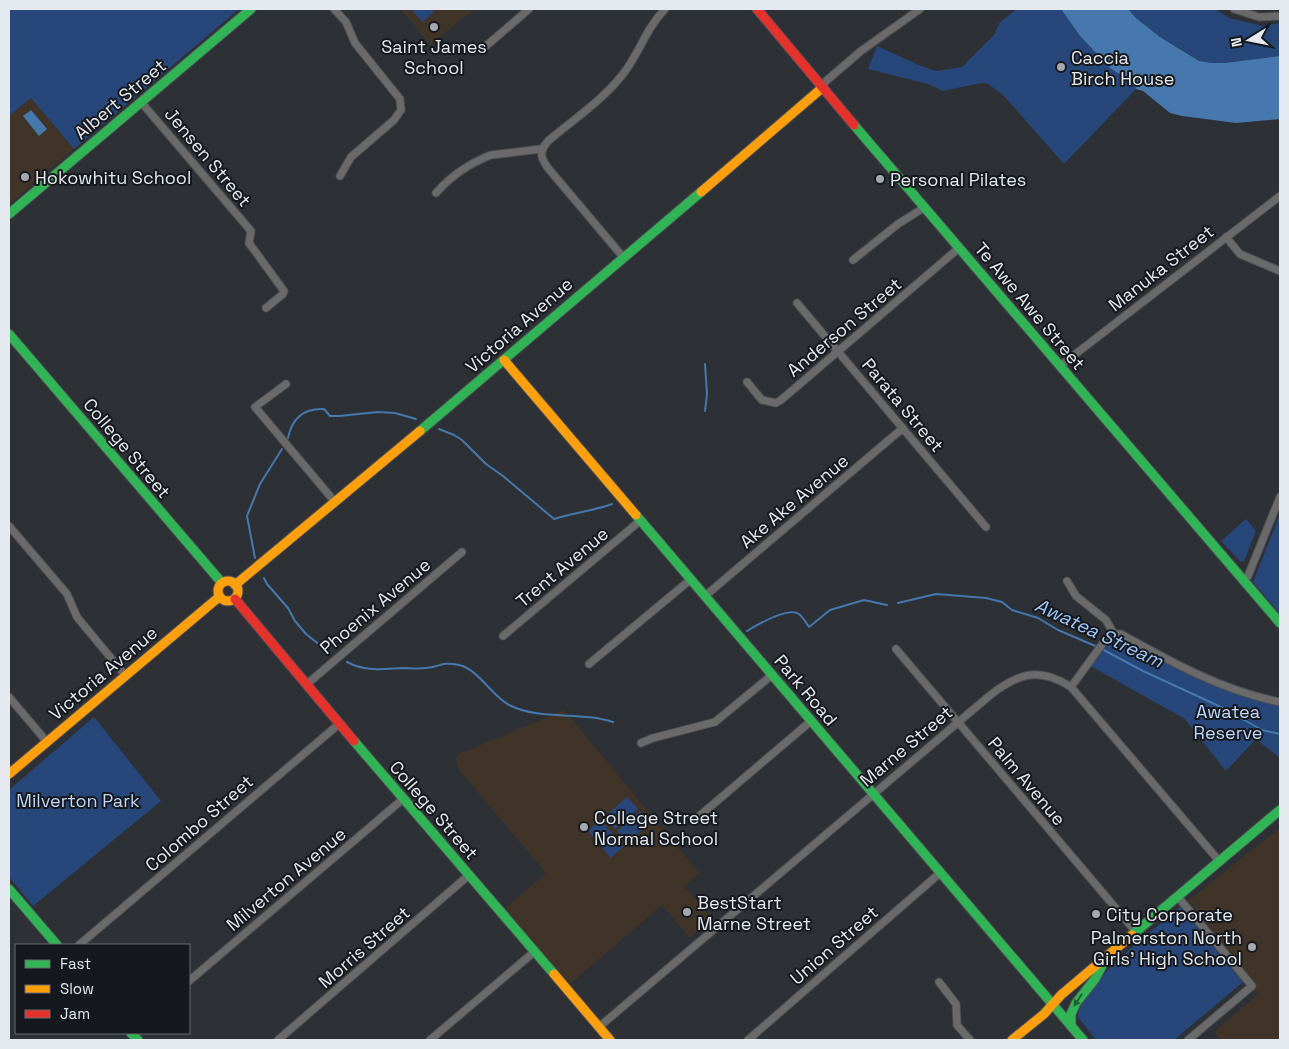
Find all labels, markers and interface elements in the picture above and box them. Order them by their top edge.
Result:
north arrow [1224,15,1274,65]
marker: Saint James School [428,21,440,33]
place label: Saint James School [381,35,487,79]
text: N [1227,36,1246,48]
place label: Caccia Birch House [1071,46,1174,90]
street label: Albert Street [69,54,171,144]
marker: Caccia Birch House [1055,61,1067,73]
street label: Jensen Street [160,103,256,211]
place label: Hokowhitu School [35,166,191,189]
place label: Personal Pilates [890,168,1026,191]
marker: Hokowhitu School [19,171,31,183]
marker: Personal Pilates [874,173,886,185]
street label: Manuka Street [1104,220,1218,316]
street label: Te Awe Awe Street [970,237,1090,375]
street label: Victoria Avenue [461,272,577,378]
street label: Anderson Street [782,272,906,382]
street label: Parata Street [857,353,949,457]
street label: College Street [78,393,176,503]
street label: Ake Ake Avenue [735,449,853,553]
street label: Trent Avenue [511,522,613,612]
street label: Phoenix Avenue [315,553,435,659]
water label: Awatea Stream [1031,592,1168,674]
street label: Victoria Avenue [44,621,162,725]
street label: Park Road [769,650,843,730]
park label: Awatea Reserve [1194,700,1262,744]
street label: Marne Street [855,701,957,791]
street label: Palm Avenue [983,732,1071,830]
street label: College Street [385,756,483,864]
street label: Colombo Street [140,770,258,876]
park label: Milverton Park [16,789,140,812]
place label: College Street Normal School [594,806,718,850]
marker: College Street Normal School [578,821,590,833]
street label: Milverton Avenue [221,822,351,936]
place label: BestStart Marne Street [697,891,811,935]
street label: Union Street [785,900,883,990]
street label: Morris Street [314,901,414,993]
place label: City Corporate [1106,903,1233,926]
marker: BestStart Marne Street [681,906,693,918]
marker: City Corporate [1090,908,1102,920]
place label: Palmerston North Girls' High School [1091,926,1242,970]
marker: Palmerston North Girls' High School [1246,941,1258,953]
legend [15,944,190,1034]
text: Fast [60,954,91,973]
text: Slow [60,979,94,998]
one-way arrow [1073,994,1083,1007]
text: Jam [60,1004,90,1023]

